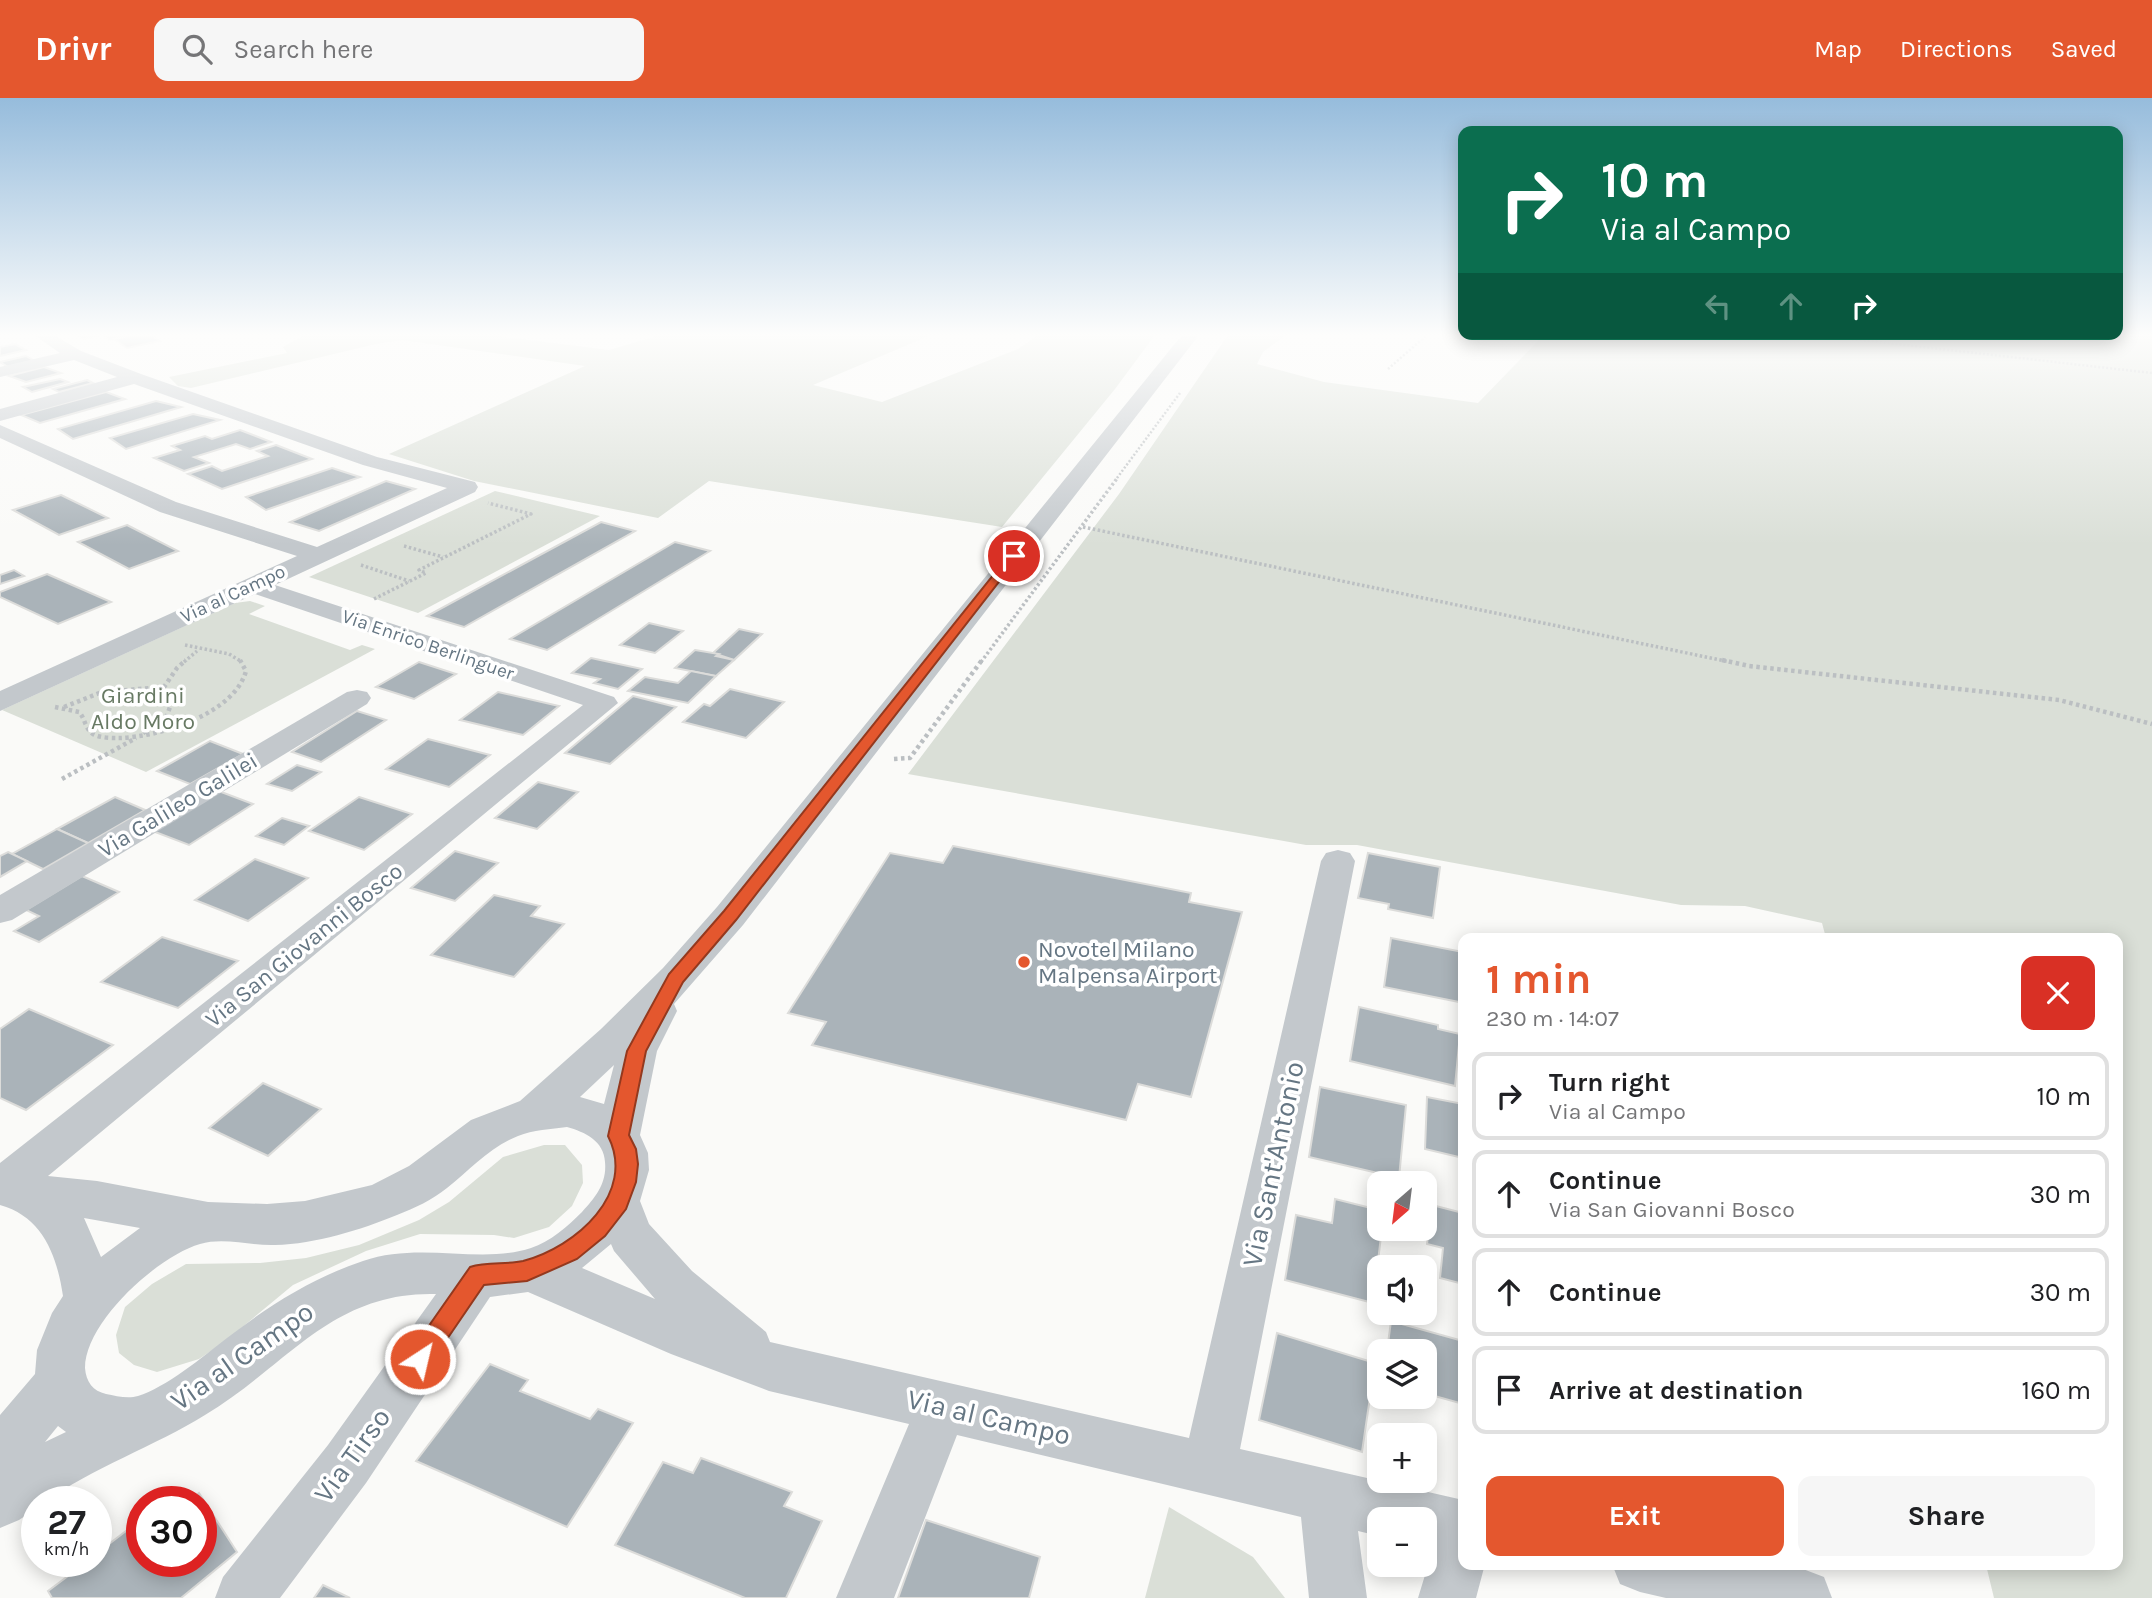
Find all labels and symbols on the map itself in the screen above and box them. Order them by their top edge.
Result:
pin [984,526,1044,586]
street label: Via al Campo [177,560,289,628]
street label: Via Enrico Berlinguer [339,605,517,685]
park label: Giardini Aldo Moro [91,682,195,735]
street label: Via Galileo Galilei [94,747,262,863]
street label: Via San Giovanni Bosco [200,857,408,1033]
place label: Novotel Milano Malpensa Airport [1038,936,1218,989]
marker: Novotel Milano Malpensa Airport [1016,954,1032,970]
street label: Via Sant'Antonio [1235,1058,1311,1270]
north arrow [1367,1171,1437,1241]
street label: Via al Campo [164,1295,320,1417]
position arrow [383,1322,457,1396]
street label: Via al Campo [904,1382,1074,1452]
street label: Via Tirso [307,1401,397,1509]
speed limit sign: 30 [126,1486,217,1577]

